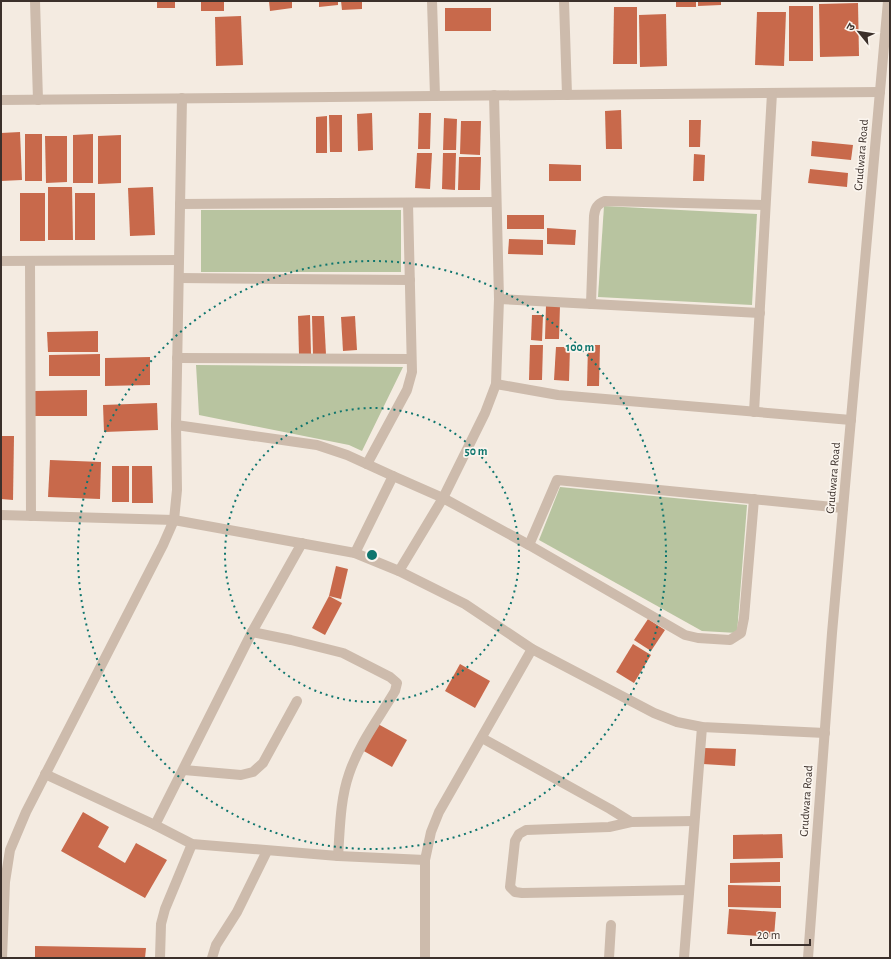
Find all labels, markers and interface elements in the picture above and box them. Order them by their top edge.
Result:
north arrow [839,12,879,52]
text: उ [844,21,857,33]
street label: Grudwara Road [852,119,870,191]
text: 100 m [566,341,594,353]
street label: Grudwara Road [824,442,842,514]
text: 50 m [465,445,488,457]
centre of rings [365,548,379,562]
street label: Grudwara Road [798,765,814,837]
scale bar [751,921,810,947]
text: 20 m [757,929,780,941]

